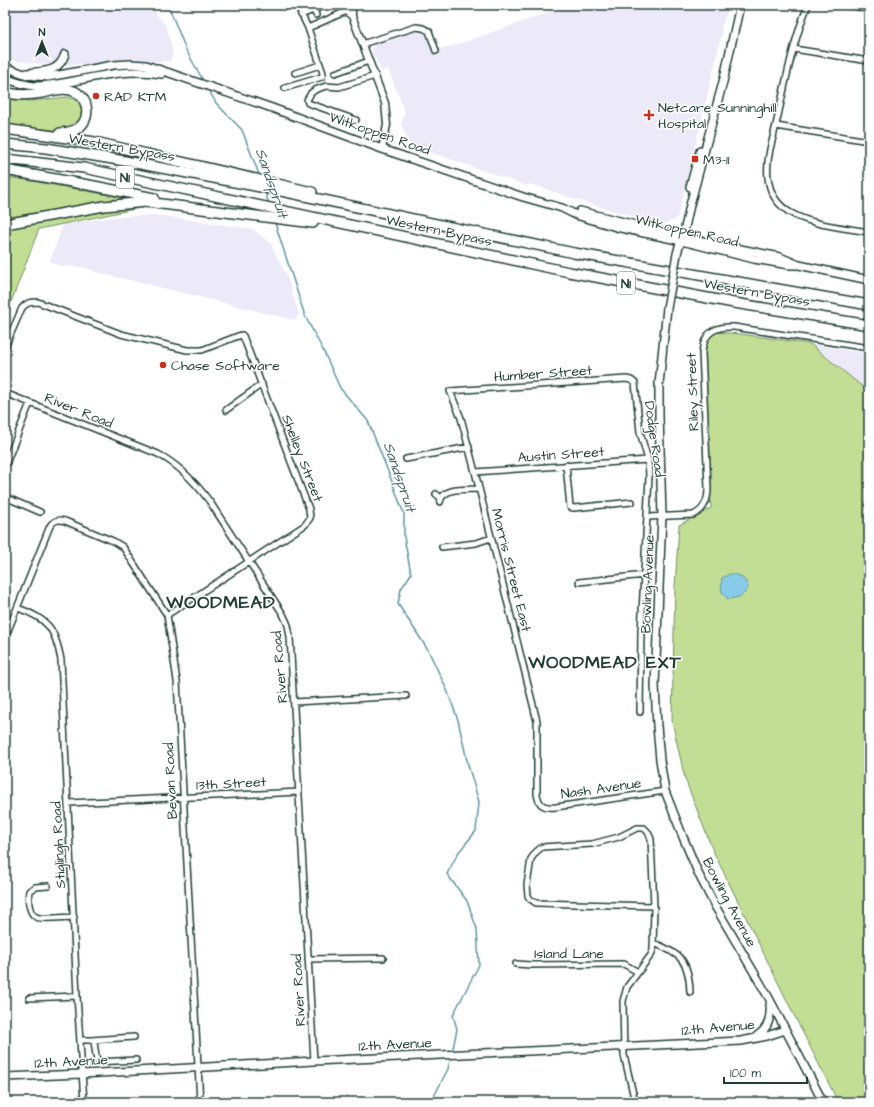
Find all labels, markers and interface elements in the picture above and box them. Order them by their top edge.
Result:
north arrow [22,22,62,62]
text: N [39,25,46,40]
place label: RAD KTM [104,87,167,107]
marker: RAD KTM [91,91,101,101]
place label: Netcare Sunninghill Hospital [658,98,777,134]
street label: Witkoppen Road [327,107,433,161]
marker: Netcare Sunninghill Hospital [643,109,655,121]
street label: Western Bypass [67,129,177,167]
water label: Sandspruit [250,145,294,223]
place label: M3-11 [703,150,730,170]
marker: M3-11 [690,154,700,164]
road number: N1 [116,166,134,188]
street label: Witkoppen Road [633,209,740,253]
street label: Western Bypass [384,210,494,252]
road number: N1 [617,272,635,294]
street label: Western Bypass [702,274,812,312]
street label: Riley Street [682,352,704,431]
place label: Chase Software [171,356,280,376]
marker: Chase Software [158,360,168,370]
street label: Humber Street [493,361,593,387]
street label: River Road [41,388,116,434]
street label: Dodge Road [639,400,669,479]
street label: Shelley Street [276,412,328,505]
water label: Sandspruit [378,439,422,517]
street label: Austin Street [517,442,605,468]
street label: Morris Street East [486,506,536,634]
street label: Bowling Avenue [636,534,660,634]
district label: WOODMEAD [165,590,276,615]
street label: River Road [267,630,293,704]
district label: WOODMEAD EXT [527,650,682,675]
street label: Bevan Road [159,742,183,820]
street label: 13th Street [195,772,267,796]
street label: Nash Avenue [560,773,643,805]
street label: Stiglingh Road [47,801,71,889]
street label: Bowling Avenue [697,854,761,951]
street label: Island Lane [534,944,604,964]
street label: River Road [287,953,311,1027]
street label: 12th Avenue [681,1015,756,1041]
street label: 12th Avenue [358,1033,433,1057]
street label: 12th Avenue [34,1050,109,1074]
scale bar [724,1059,807,1085]
text: 100 m [730,1065,761,1082]

